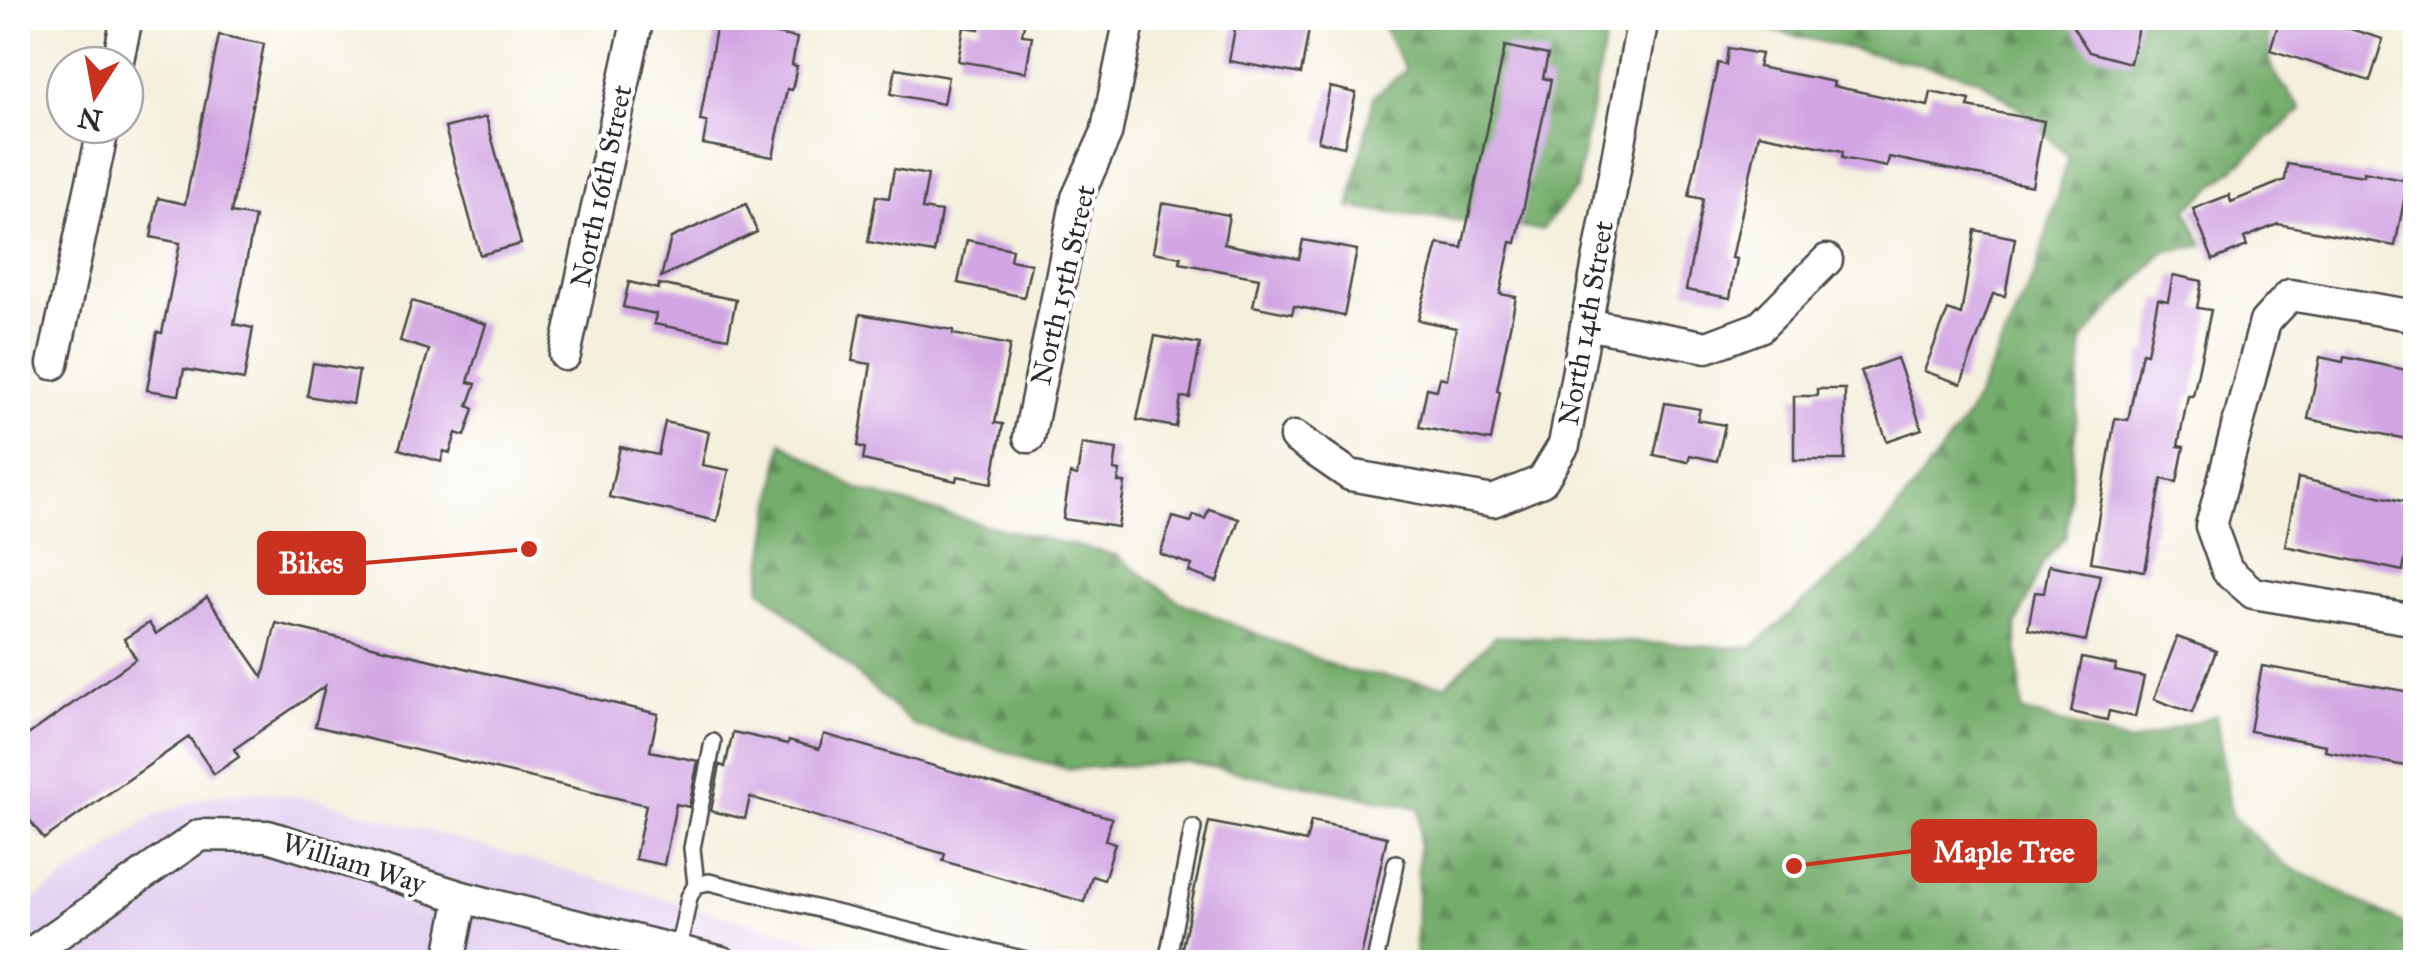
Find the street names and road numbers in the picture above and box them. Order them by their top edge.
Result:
street label: North 16th Street [562,82,640,290]
street label: North 15th Street [1023,181,1103,389]
street label: North 14th Street [1551,218,1621,428]
street label: William Way [278,825,431,902]

